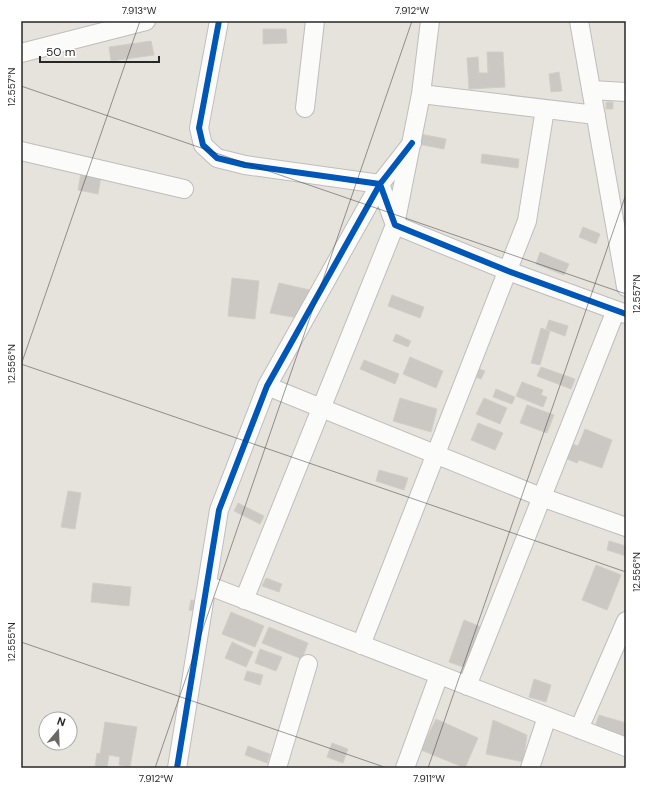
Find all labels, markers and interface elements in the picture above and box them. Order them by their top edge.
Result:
text: 7.913°W [122,4,157,17]
text: 7.912°W [395,4,430,17]
scale bar [40,38,159,64]
text: 50 m [46,44,75,60]
text: 12.557°N [5,68,18,106]
text: 12.557°N [630,275,643,313]
text: 12.556°N [5,344,18,384]
text: 12.556°N [630,552,643,592]
text: 12.555°N [5,622,18,662]
north arrow [38,711,78,751]
text: N [55,714,67,729]
text: 7.912°W [139,772,174,785]
text: 7.911°W [413,772,445,785]

